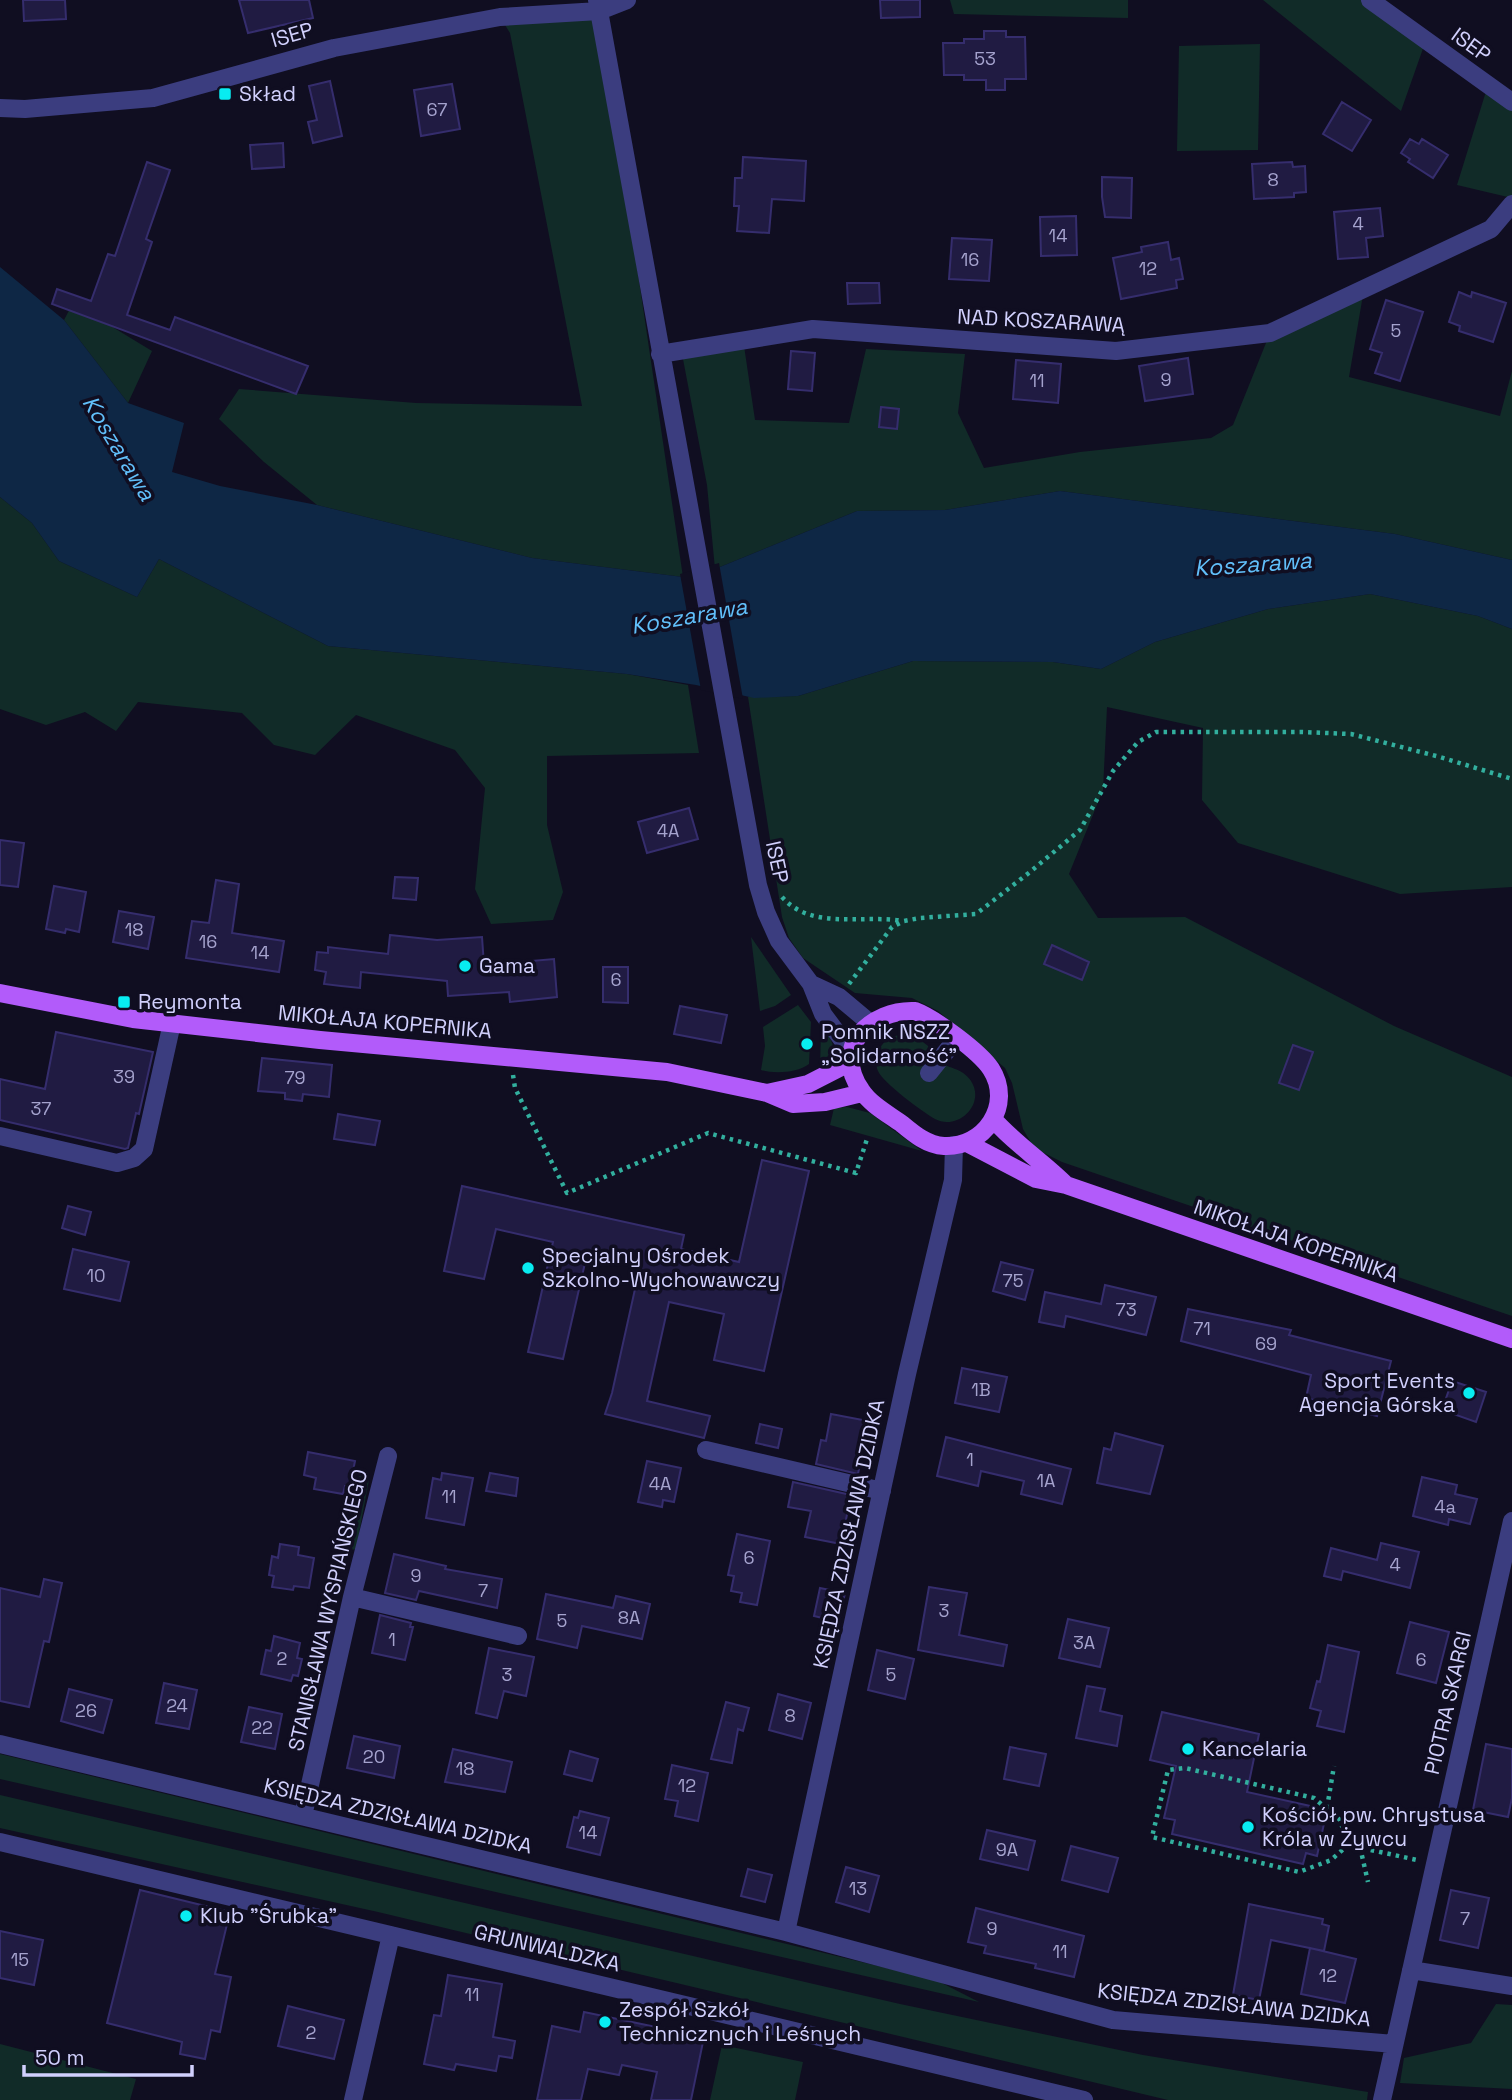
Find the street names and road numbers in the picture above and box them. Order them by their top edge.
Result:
street label: ISEP [268,16,316,53]
street label: ISEP [1446,21,1496,68]
street label: NAD KOSZARAWĄ [956,303,1126,338]
street label: ISEP [760,838,795,885]
street label: MIKOŁAJA KOPERNIKA [277,999,493,1044]
street label: MIKOŁAJA KOPERNIKA [1190,1193,1402,1288]
street label: KSIĘDZA ZDZISŁAWA DZIDKA [807,1397,890,1671]
street label: STANISŁAWA WYSPIAŃSKIEGO [282,1466,373,1754]
street label: PIOTRA SKARGI [1418,1629,1477,1777]
street label: KSIĘDZA ZDZISŁAWA DZIDKA [261,1771,535,1860]
street label: GRUNWALDZKA [471,1918,623,1977]
street label: KSIĘDZA ZDZISŁAWA DZIDKA [1096,1977,1372,2032]

